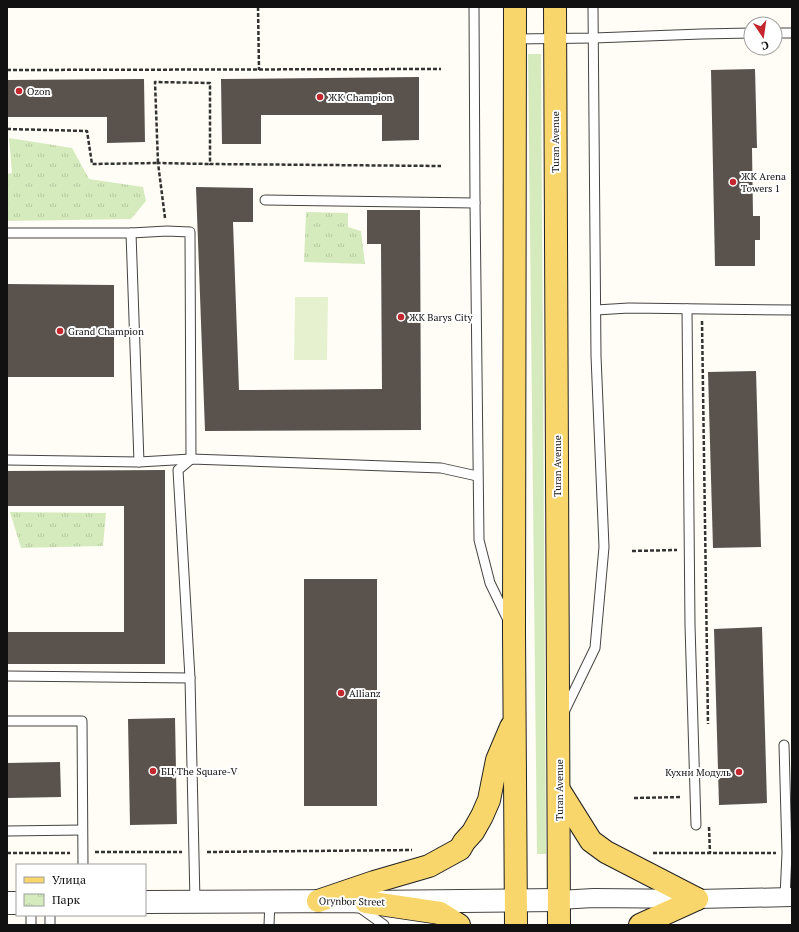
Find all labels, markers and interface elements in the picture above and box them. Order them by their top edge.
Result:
north arrow [743,16,783,56]
text: С [760,38,770,53]
place label: Ozon [27,85,51,98]
marker: Ozon [14,86,24,96]
place label: ЖК Champion [328,91,393,104]
marker: ЖК Champion [315,92,325,102]
street label: Turan Avenue [549,111,562,173]
place label: ЖК Arena Towers 1 [741,170,786,195]
marker: ЖК Arena Towers 1 [728,177,738,187]
place label: ЖК Barys City [409,311,474,324]
marker: ЖК Barys City [396,312,406,322]
place label: Grand Champion [68,325,144,338]
marker: Grand Champion [55,326,65,336]
street label: Turan Avenue [551,435,564,497]
place label: Allianz [349,687,381,700]
marker: Allianz [336,688,346,698]
street label: Turan Avenue [553,759,566,821]
place label: БЦ The Square-V [161,765,237,778]
marker: БЦ The Square-V [148,766,158,776]
place label: Кухни Модуль [665,766,731,779]
marker: Кухни Модуль [734,767,744,777]
legend [16,864,146,916]
text: Улица [52,872,86,887]
text: Парк [52,892,80,907]
street label: Orynbor Street [319,894,386,909]

